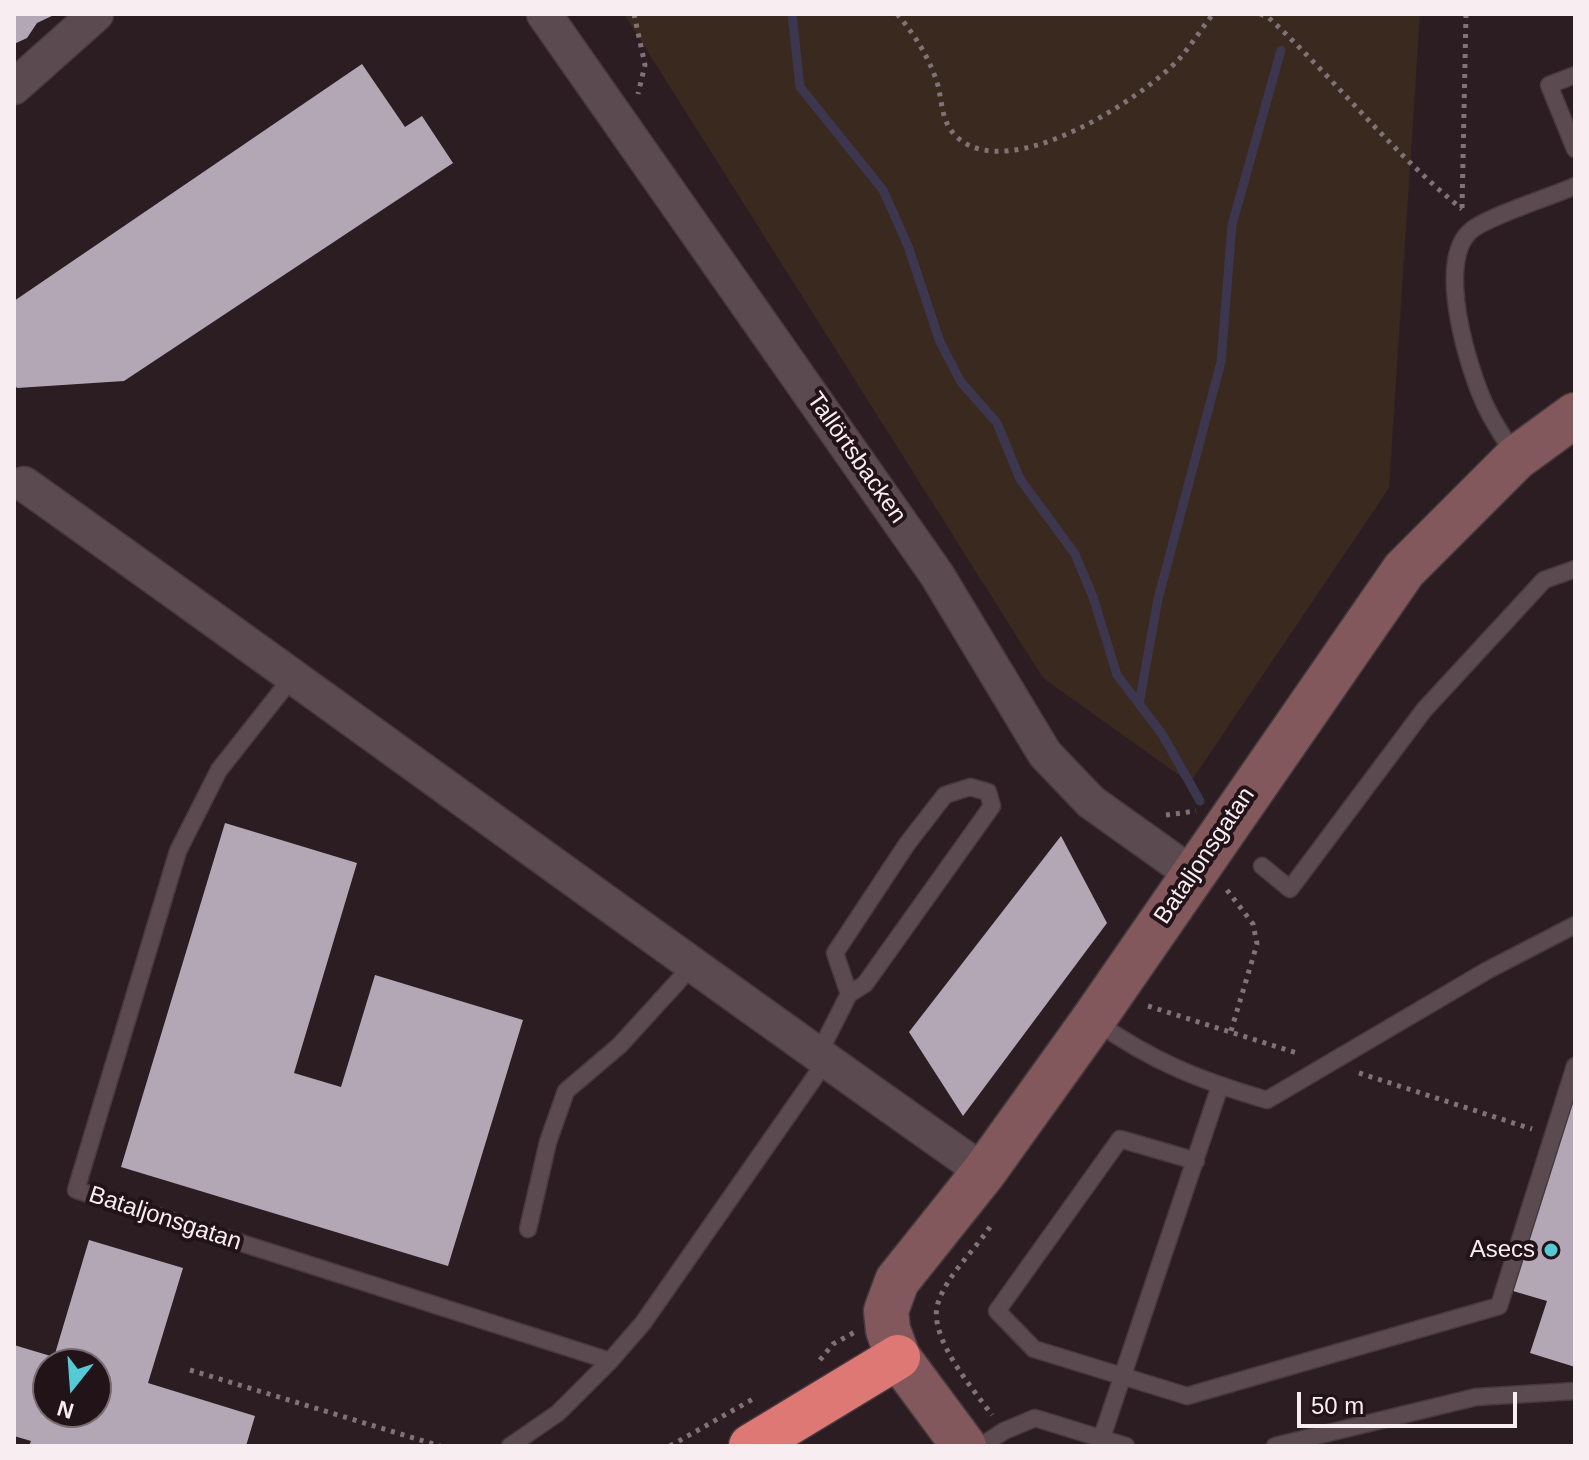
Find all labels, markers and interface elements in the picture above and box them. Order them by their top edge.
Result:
street label: Tallörtsbacken [800,387,912,529]
street label: Bataljonsgatan [1149,782,1261,930]
street label: Bataljonsgatan [85,1181,245,1257]
place label: Asecs [1470,1236,1535,1264]
marker: Asecs [1542,1241,1560,1259]
north arrow [32,1348,112,1428]
scale bar [1301,1376,1521,1426]
text: 50 m [1311,1392,1364,1419]
text: N [54,1395,77,1424]

